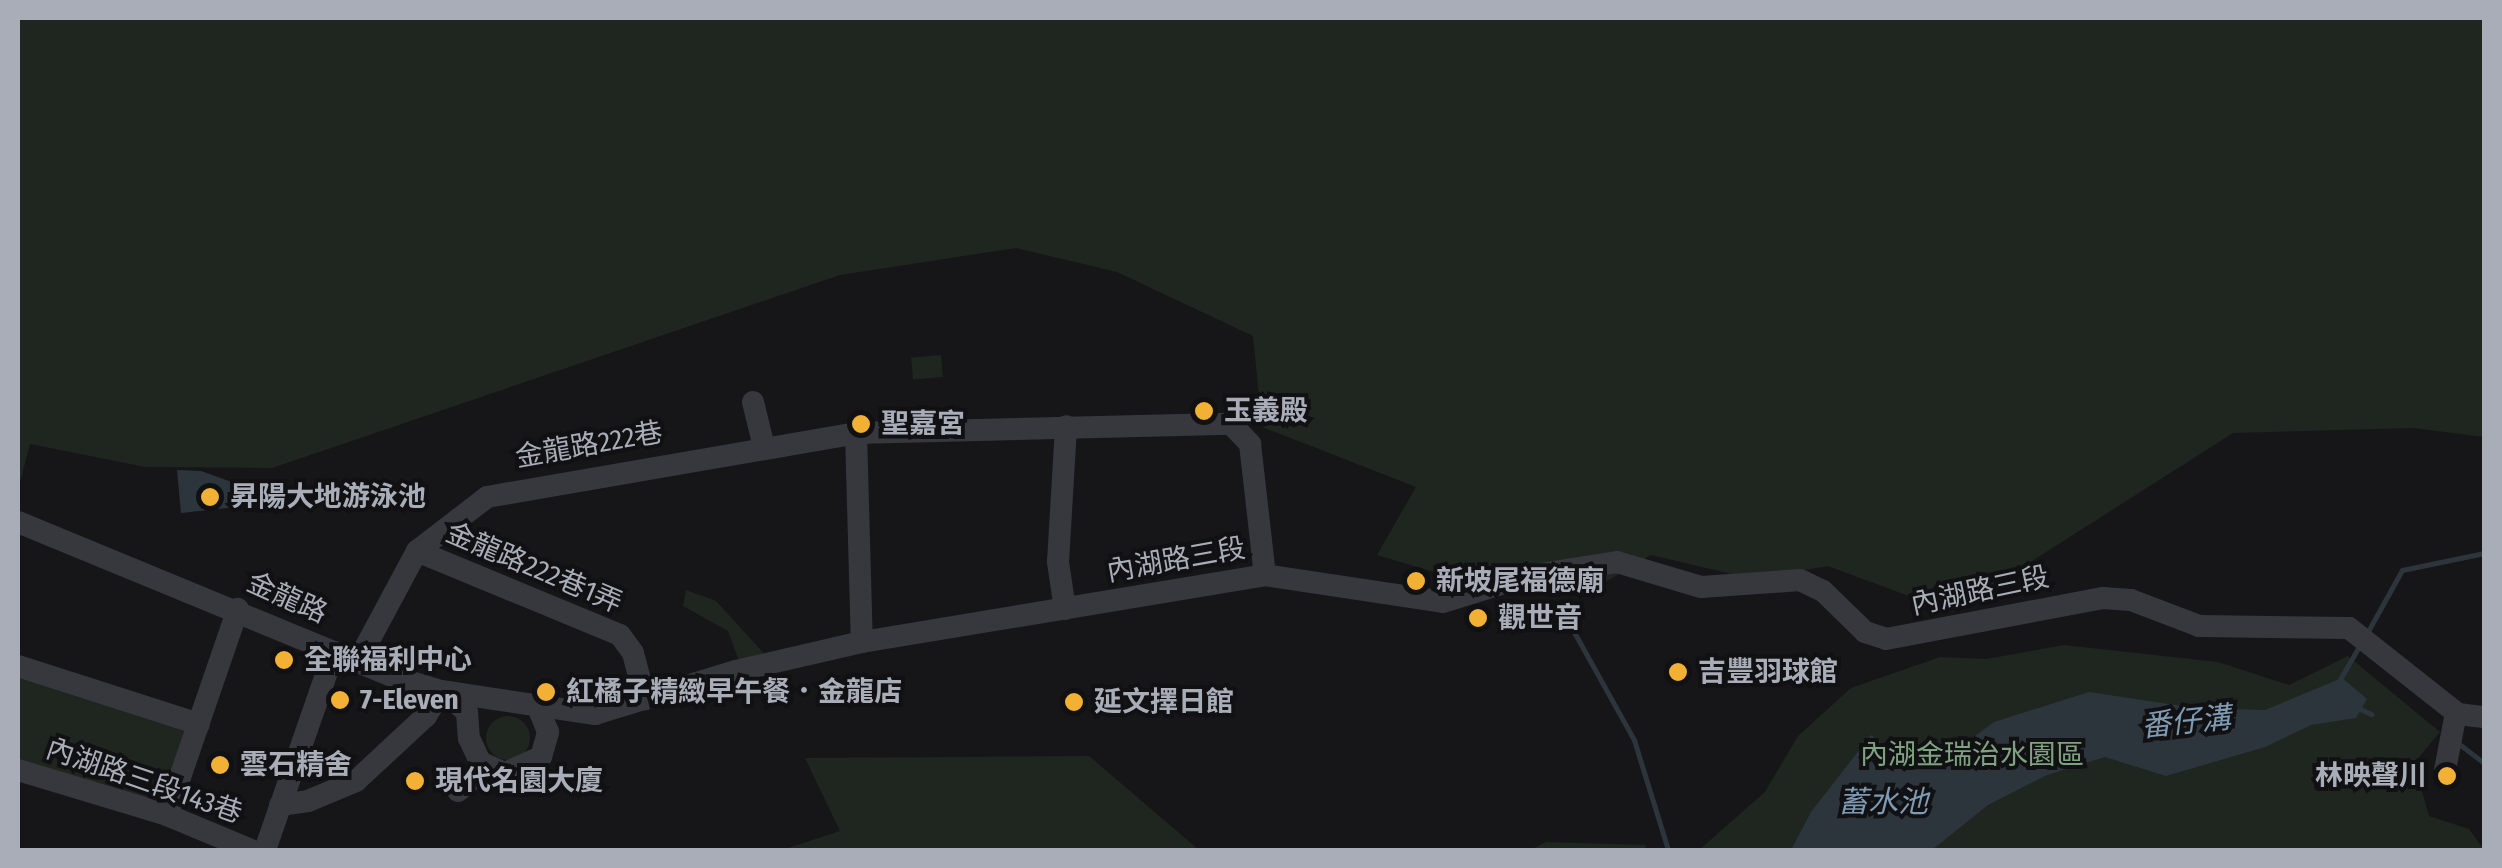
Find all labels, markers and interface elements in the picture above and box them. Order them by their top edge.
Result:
place label: 玉義殿 [1224,394,1308,428]
marker: 玉義殿 [1193,400,1215,422]
place label: 聖嘉宮 [881,407,965,441]
marker: 聖嘉宮 [850,413,872,435]
street label: 金龍路222巷 [513,416,665,474]
place label: 昇陽大地游泳池 [230,480,426,514]
marker: 昇陽大地游泳池 [199,486,221,508]
street label: 金龍路222巷1弄 [441,516,627,620]
street label: 內湖路三段 [1104,531,1248,589]
street label: 內湖路三段 [1908,560,2052,622]
place label: 新坡尾福德廟 [1436,564,1604,598]
street label: 金龍路 [242,566,332,630]
marker: 新坡尾福德廟 [1405,570,1427,592]
place label: 觀世音 [1498,601,1582,635]
marker: 觀世音 [1467,607,1489,629]
place label: 全聯福利中心 [304,643,472,677]
marker: 全聯福利中心 [273,649,295,671]
place label: 吉豐羽球館 [1698,655,1838,689]
marker: 吉豐羽球館 [1667,661,1689,683]
place label: 紅橘子精緻早午餐．金龍店 [566,675,902,709]
marker: 紅橘子精緻早午餐．金龍店 [535,681,557,703]
place label: 7-Eleven [360,683,459,717]
place label: 延文擇日館 [1094,685,1234,719]
marker: 7-Eleven [329,689,351,711]
marker: 延文擇日館 [1063,691,1085,713]
water label: 番仔溝 [2139,699,2233,745]
street label: 內湖路三段143巷 [42,732,246,830]
park label: 內湖金瑞治水園區 [1860,738,2084,772]
place label: 雲石精舍 [240,748,352,782]
marker: 雲石精舍 [209,754,231,776]
place label: 林映聲川 [2315,759,2427,793]
place label: 現代名園大廈 [435,764,603,798]
marker: 林映聲川 [2436,765,2458,787]
marker: 現代名園大廈 [404,770,426,792]
water label: 蓄水池 [1838,784,1928,820]

